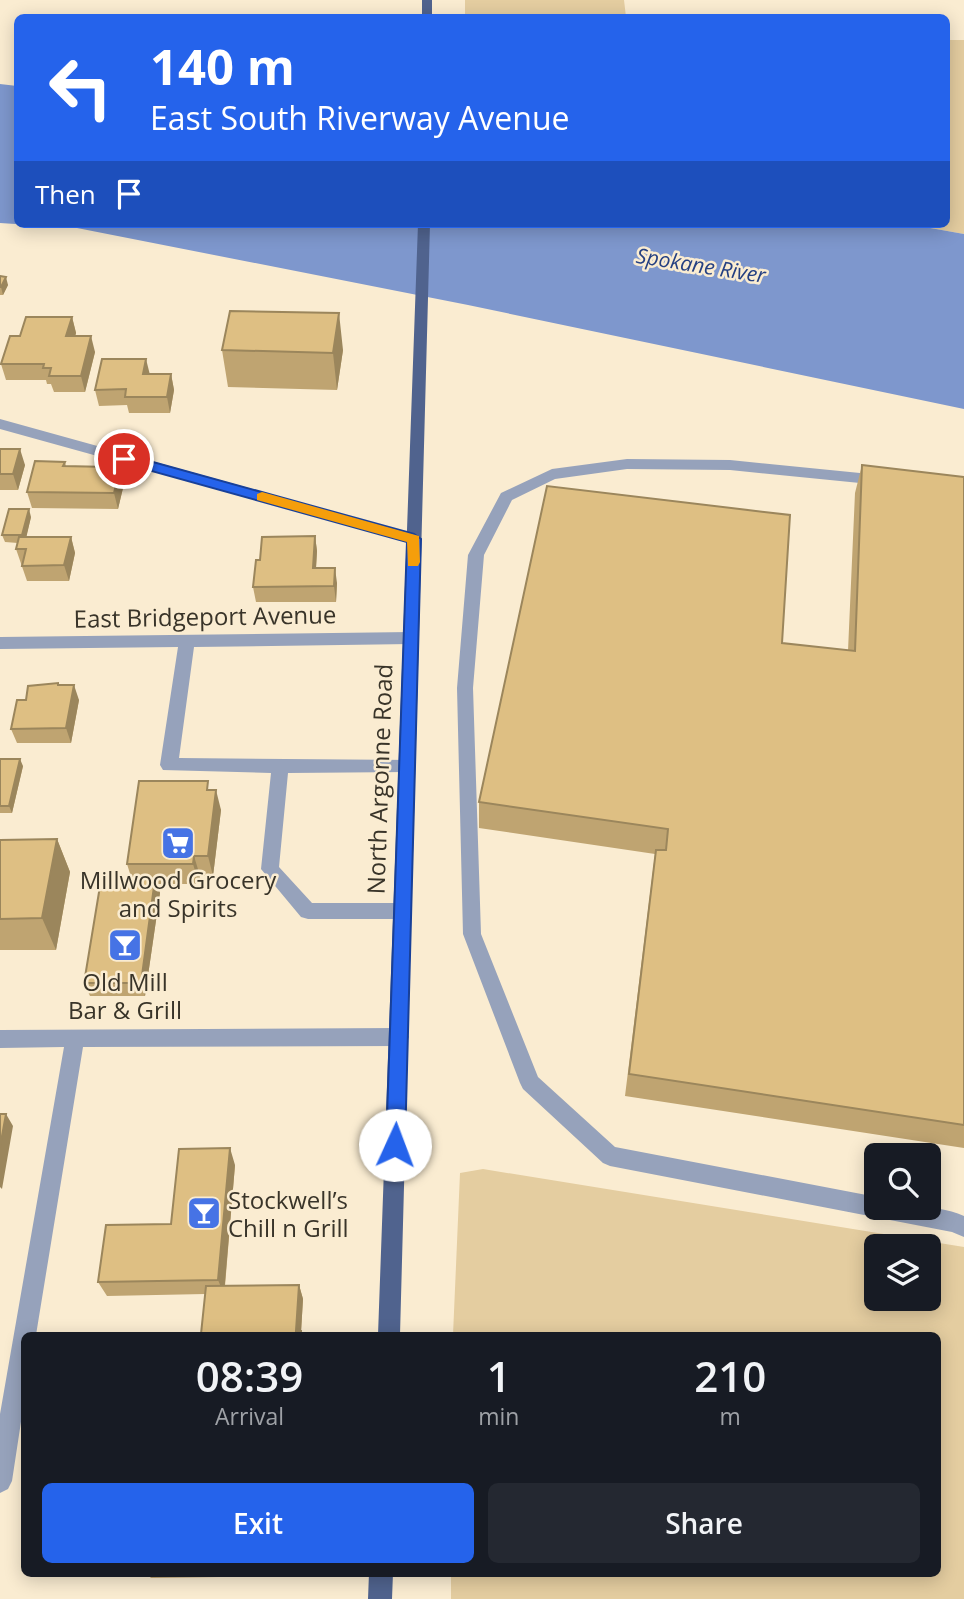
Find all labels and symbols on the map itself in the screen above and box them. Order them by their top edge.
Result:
water label: Spokane River [634,241,768,289]
pin [94,429,154,489]
street label: East Bridgeport Avenue [73,597,337,635]
street label: North Argonne Road [358,663,400,895]
supermarket icon: Millwood Grocery and Spirits [159,824,197,862]
place label: Millwood Grocery and Spirits [80,863,277,924]
bar icon: Old Mill Bar & Grill [106,926,144,964]
place label: Old Mill Bar & Grill [68,965,182,1026]
position arrow [358,1108,432,1182]
place label: Stockwell’s Chill n Grill [228,1183,349,1244]
bar icon: Stockwell’s Chill n Grill [185,1194,223,1232]

